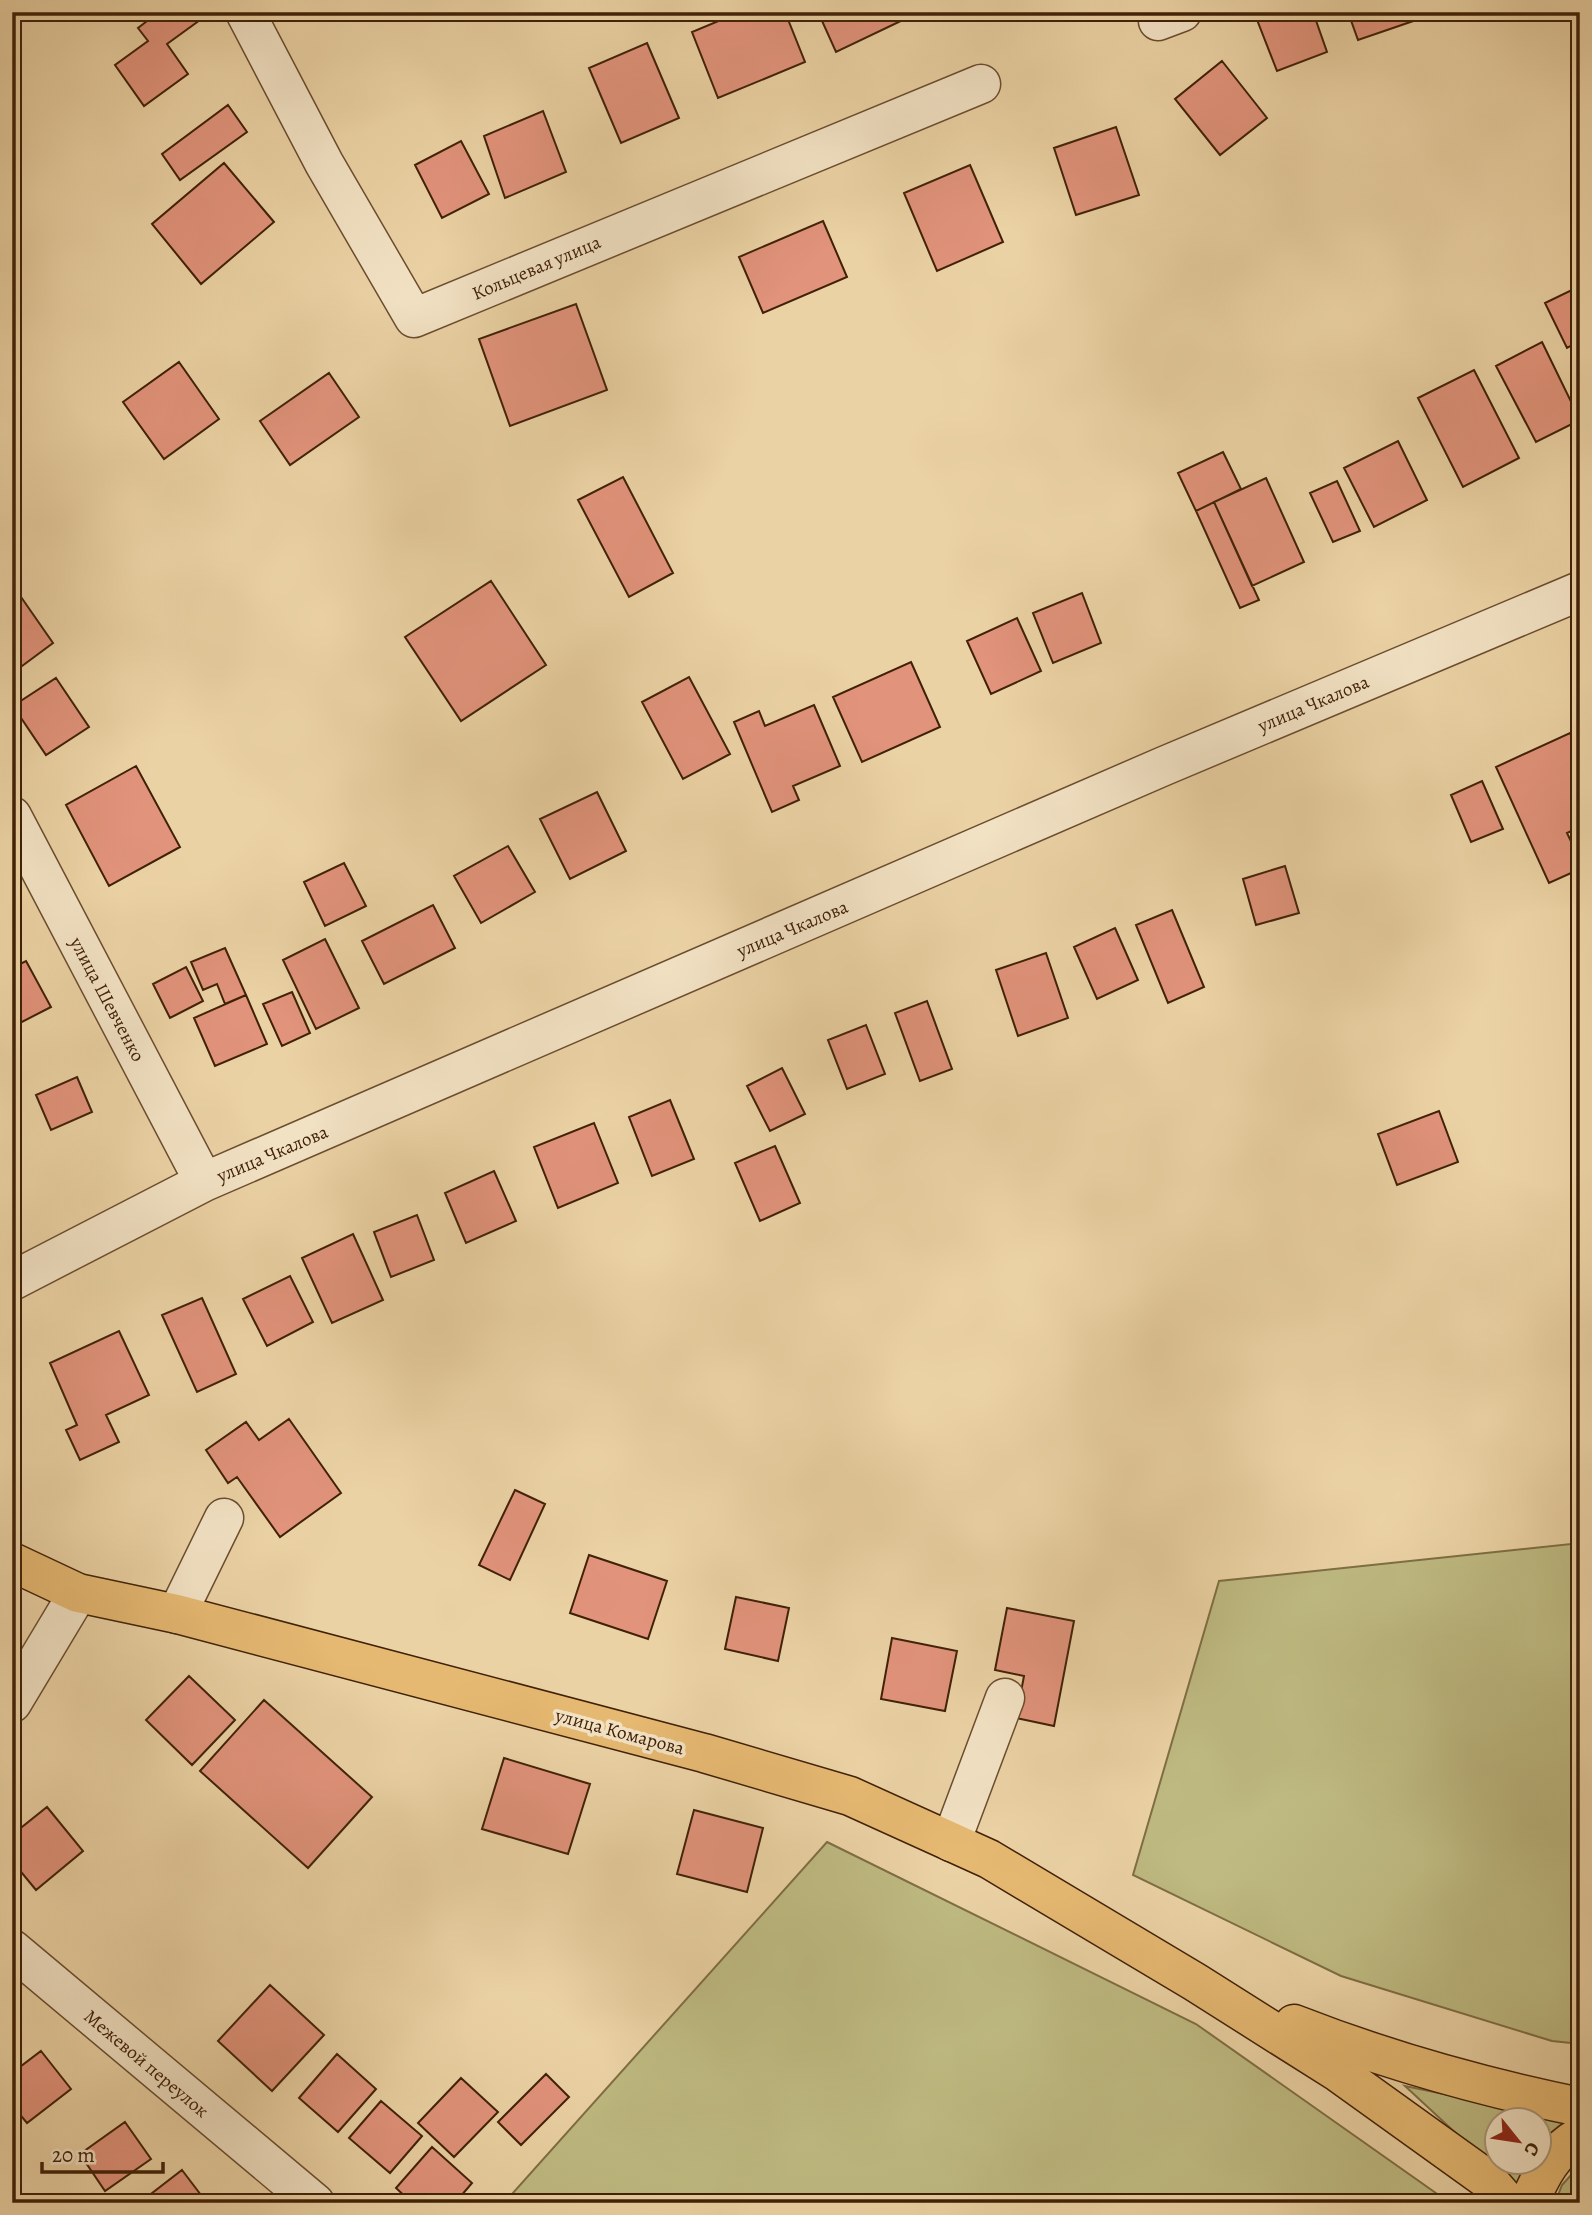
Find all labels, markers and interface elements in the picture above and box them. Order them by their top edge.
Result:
street label: Кольцевая улица [468,229,605,307]
street label: улица Чкалова [1253,669,1373,739]
street label: улица Чкалова [732,894,852,964]
street label: улица Шевченко [63,932,151,1066]
street label: улица Чкалова [212,1119,332,1189]
street label: улица Комарова [552,1702,687,1762]
street label: Межевой переулок [78,2004,214,2124]
north arrow [1484,2106,1554,2176]
scale bar [42,2131,163,2175]
text: С [1518,2137,1546,2161]
text: 20 m [52,2141,95,2169]

